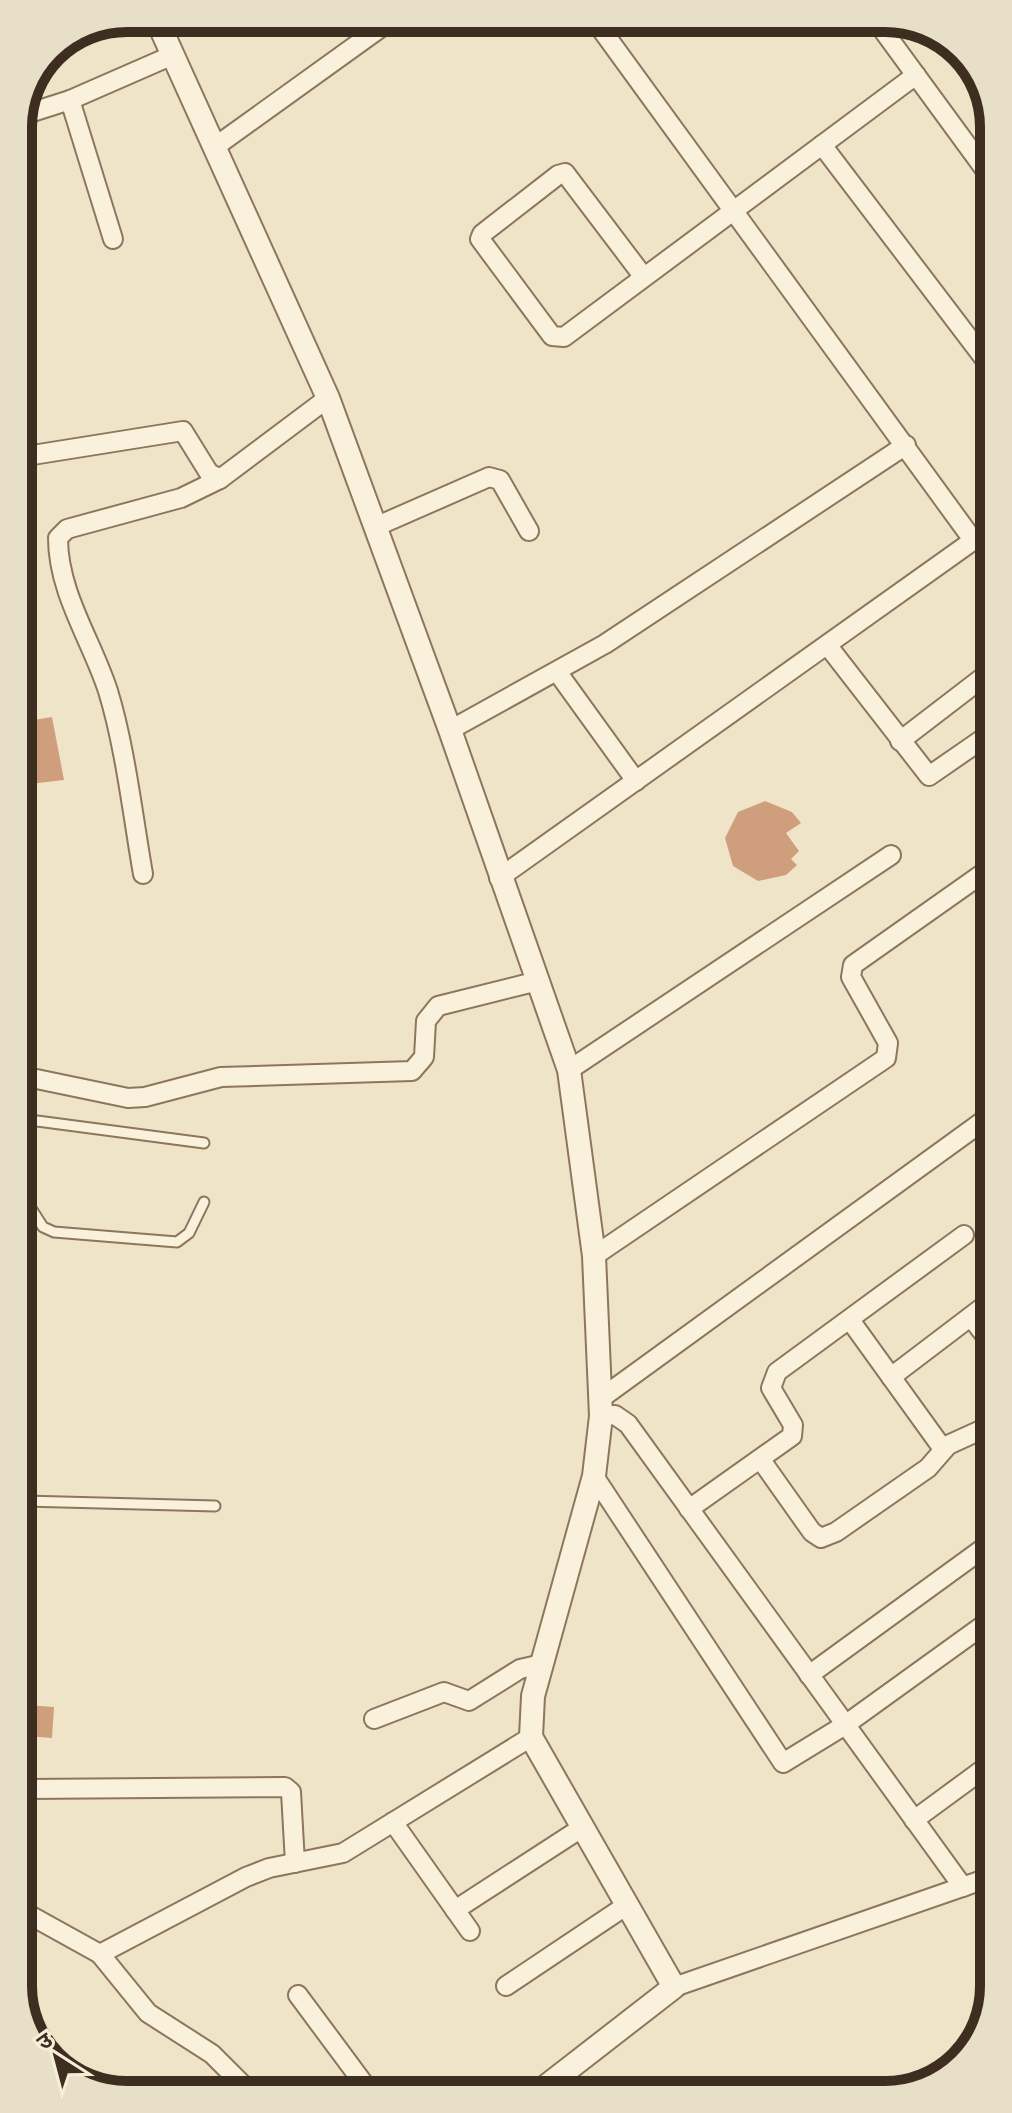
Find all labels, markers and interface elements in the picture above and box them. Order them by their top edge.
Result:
north arrow [16,2017,96,2097]
text: उ [31,2025,59,2056]

